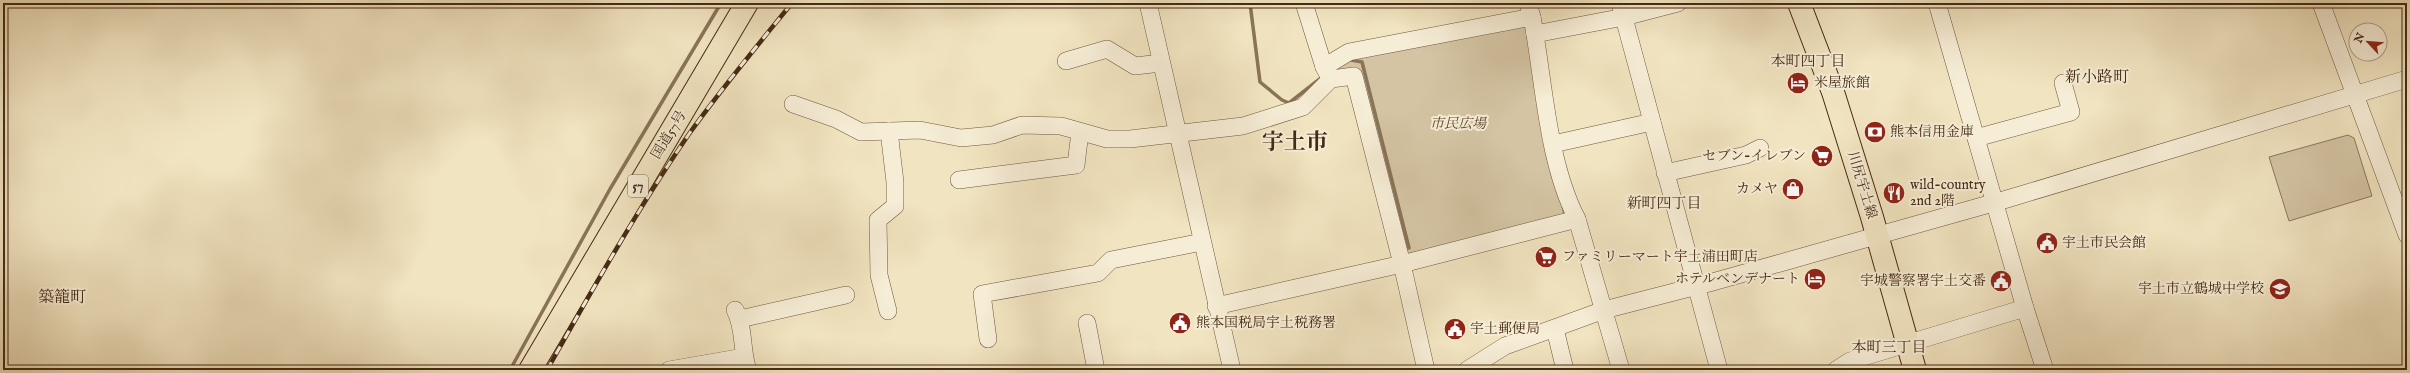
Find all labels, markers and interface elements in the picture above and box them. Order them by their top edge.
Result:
north arrow [2348,22,2388,62]
text: N [2351,30,2368,46]
district label: 本町四丁目 [1770,52,1846,71]
district label: 新小路町 [2065,68,2129,88]
hotel icon: 米屋旅館 [1785,70,1811,96]
place label: 米屋旅館 [1814,74,1870,92]
street label: 国道57号 [647,107,691,163]
park label: 市民広場 [1430,115,1488,133]
bank icon: 熊本信用金庫 [1862,119,1888,145]
place label: 熊本信用金庫 [1890,123,1974,141]
district label: 宇土市 [1262,129,1328,157]
supermarket icon: セブン-イレブン [1809,143,1835,169]
place label: セブン-イレブン [1703,147,1806,165]
street label: 川尻宇土線 [1843,149,1881,221]
road number: 57 [628,175,648,197]
shop icon: カメヤ [1780,176,1806,202]
place label: wild-country 2nd 2階 [1910,176,1986,210]
place label: カメヤ [1736,180,1778,198]
restaurant icon: wild-country 2nd 2階 [1881,180,1907,206]
district label: 新町四丁目 [1626,194,1702,213]
public building icon: 宇土市民会館 [2034,230,2060,256]
place label: 宇土市民会館 [2062,234,2146,252]
supermarket icon: ファミリーマート宇土浦田町店 [1533,244,1559,270]
place label: ファミリーマート宇土浦田町店 [1562,248,1758,266]
hotel icon: ホテルベンデナート [1802,266,1828,292]
public building icon: 宇城警察署宇土交番 [1988,268,2014,294]
place label: ホテルベンデナート [1675,270,1800,288]
place label: 宇城警察署宇土交番 [1860,272,1986,290]
school or university icon: 宇土市立鶴城中学校 [2267,276,2293,302]
place label: 宇土市立鶴城中学校 [2138,280,2264,298]
district label: 築籠町 [38,288,86,308]
public building icon: 熊本国税局宇土税務署 [1167,310,1193,336]
place label: 熊本国税局宇土税務署 [1196,314,1336,332]
public building icon: 宇土郵便局 [1442,316,1468,342]
place label: 宇土郵便局 [1470,320,1540,338]
district label: 本町三丁目 [1851,338,1927,357]

